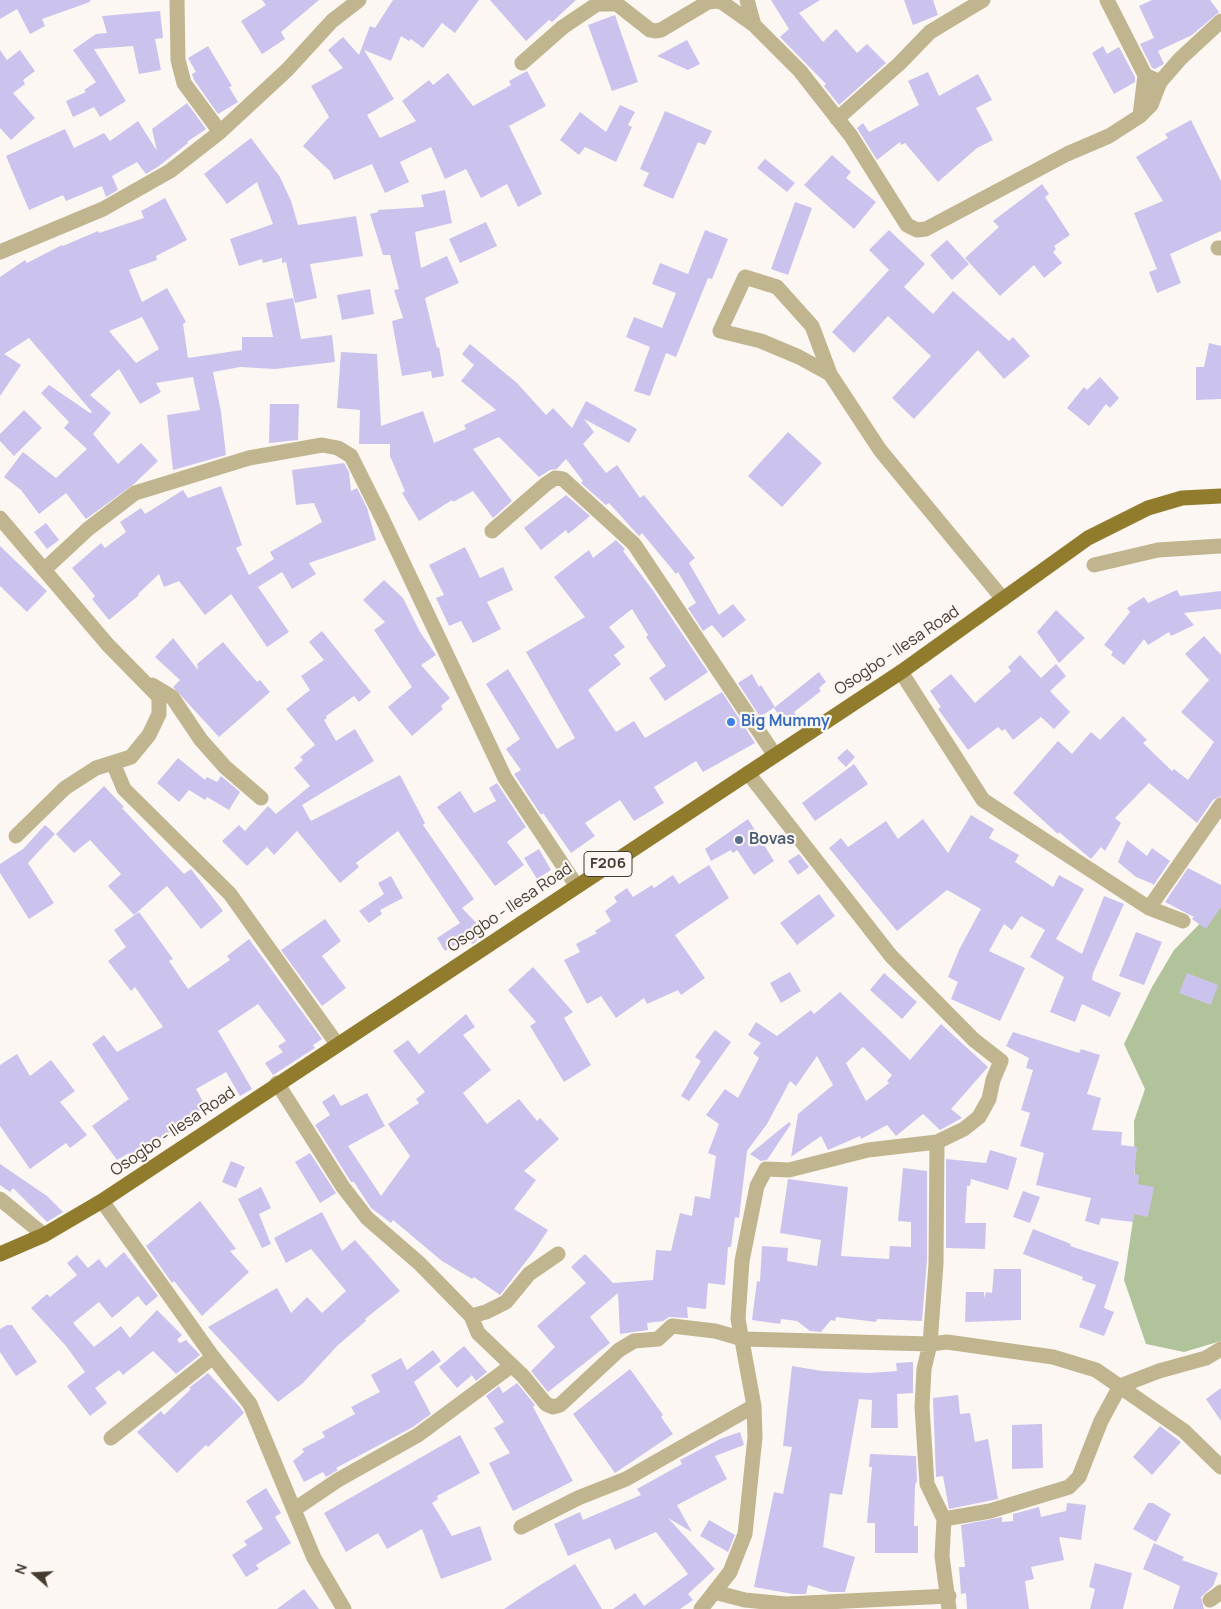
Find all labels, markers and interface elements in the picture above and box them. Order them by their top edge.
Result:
street label: Osogbo - Ilesa Road [831,602,963,700]
place label: Big Mummy [741,712,830,732]
marker: Big Mummy [725,716,737,728]
place label: Bovas [749,830,795,850]
marker: Bovas [733,834,745,846]
road number: F206 [584,852,632,876]
street label: Osogbo - Ilesa Road [444,859,576,957]
street label: Osogbo - Ilesa Road [107,1083,239,1181]
north arrow [10,1549,60,1599]
text: N [10,1561,31,1577]

